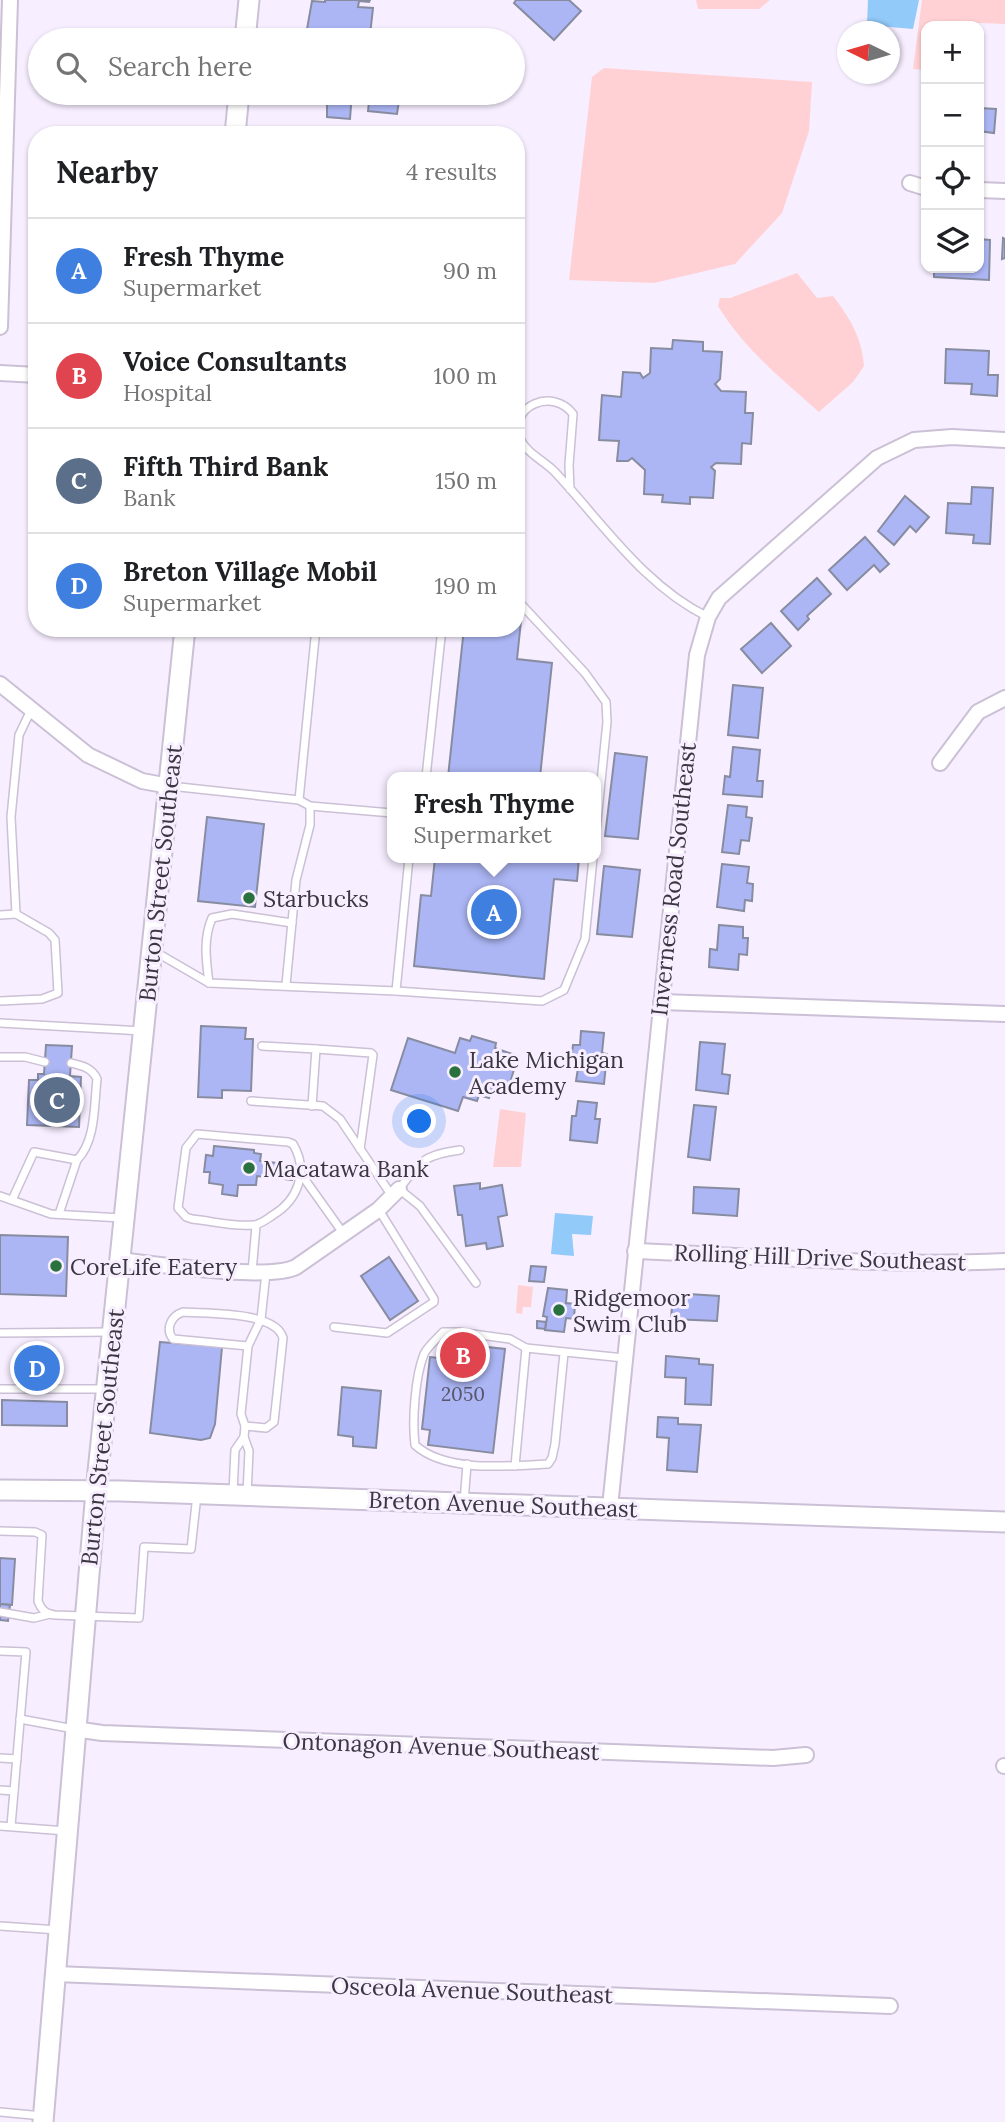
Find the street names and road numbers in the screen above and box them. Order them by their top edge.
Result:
street label: Inverness Road Southeast [644,741,702,1017]
street label: Burton Street Southeast [132,743,188,1003]
street label: Rolling Hill Drive Southeast [673,1237,967,1277]
street label: Burton Street Southeast [74,1307,130,1567]
street label: Breton Avenue Southeast [368,1485,638,1523]
street label: Ontonagon Avenue Southeast [282,1726,600,1766]
street label: Osceola Avenue Southeast [331,1971,613,2009]

